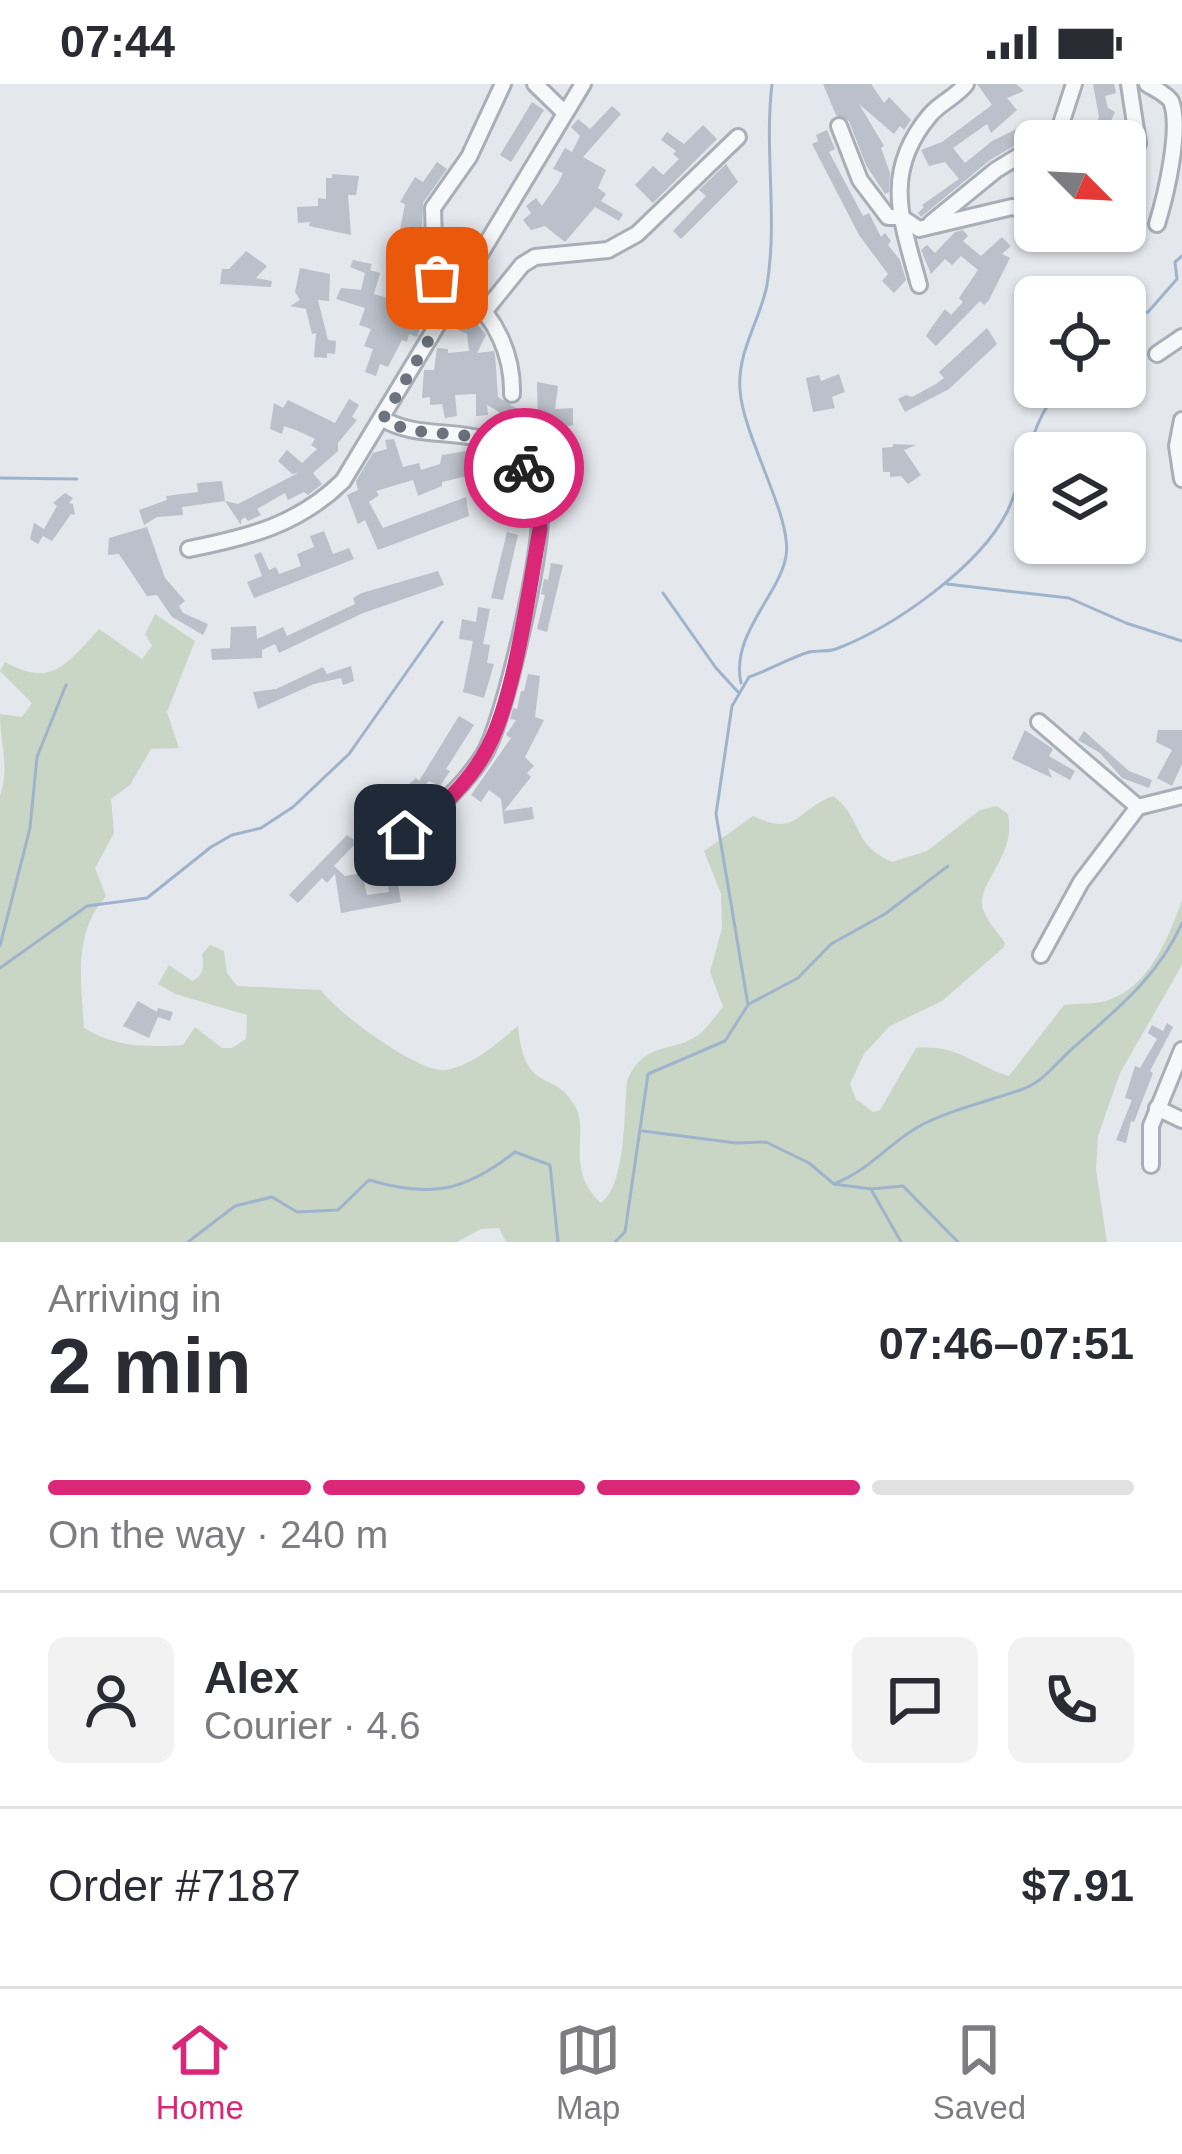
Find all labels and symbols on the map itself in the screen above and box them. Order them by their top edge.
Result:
north arrow [1014,120,1146,252]
pin [386,227,488,329]
courier [464,408,584,528]
pin [354,784,456,886]

